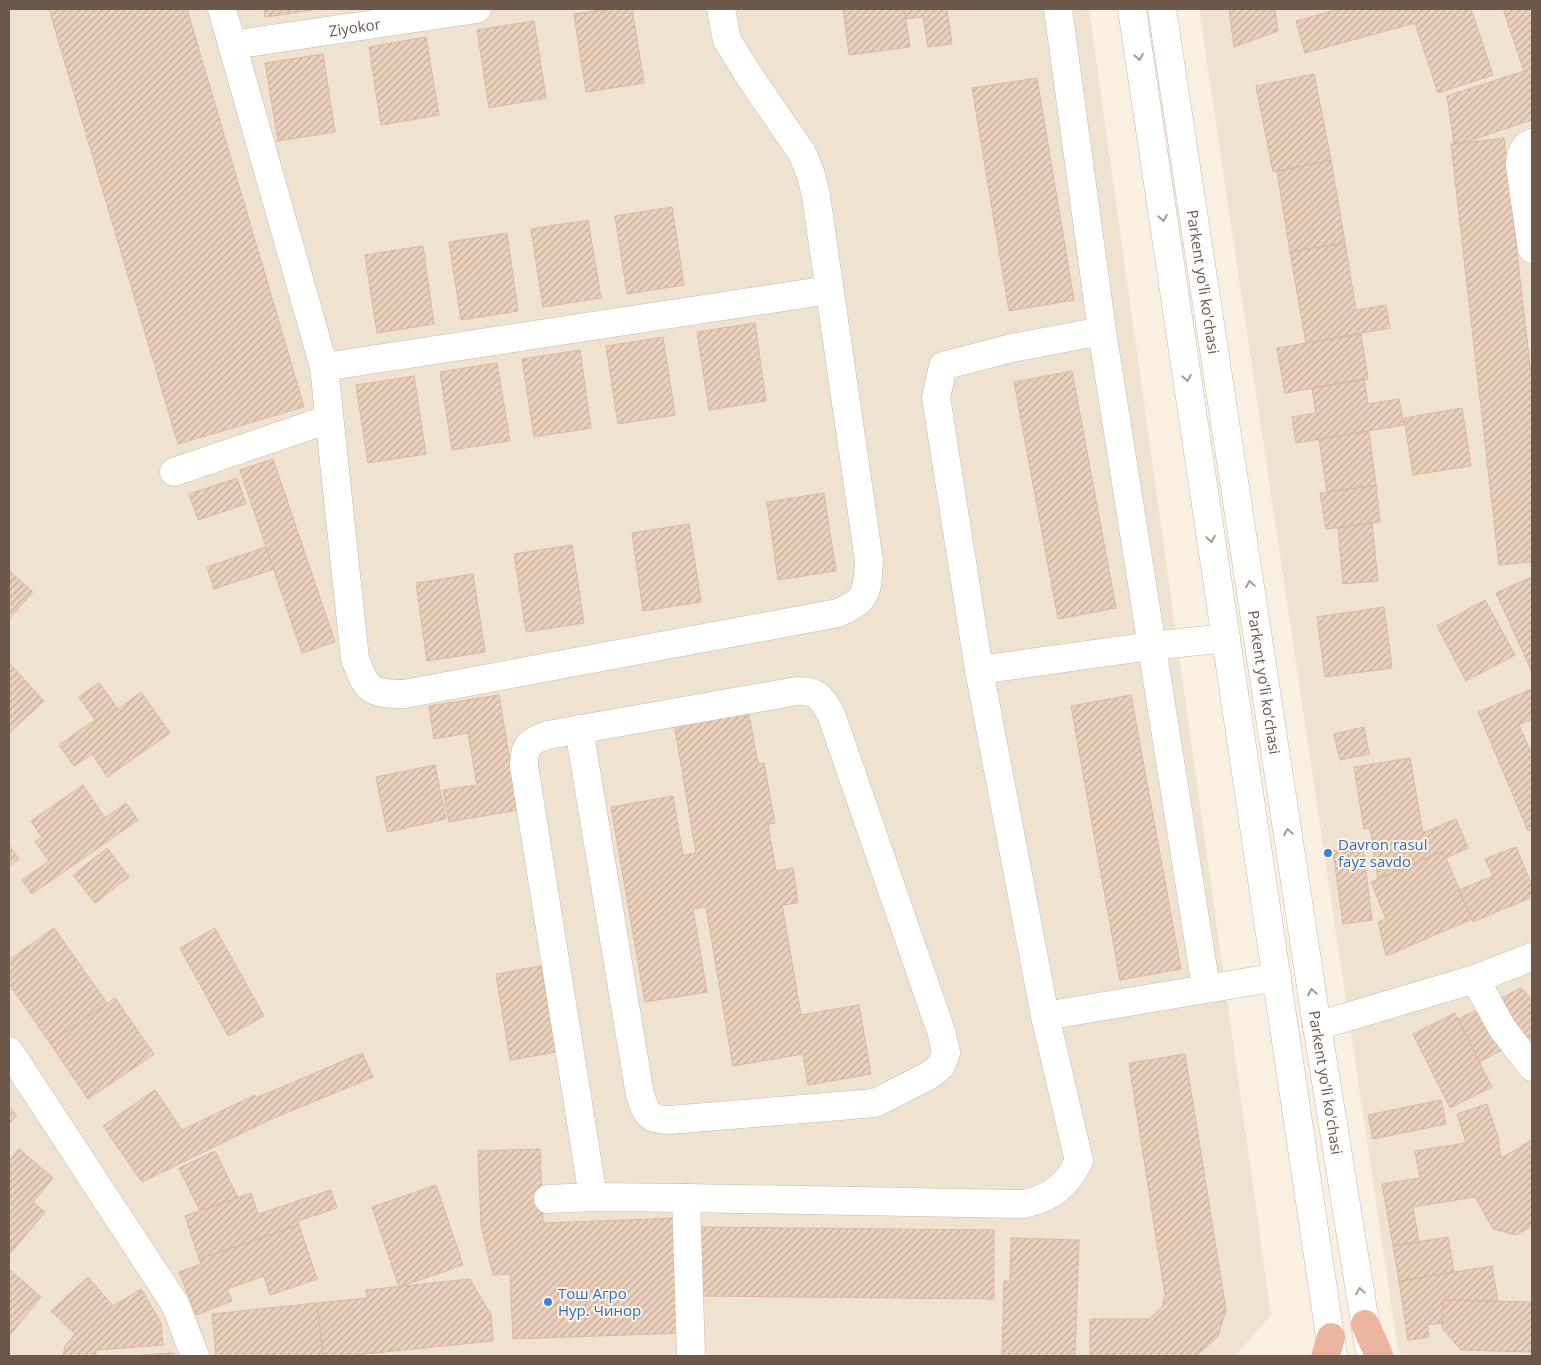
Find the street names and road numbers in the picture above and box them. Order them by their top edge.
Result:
street label: Ziyokor [328,13,382,41]
street label: Parkent yo'li ko'chasi [1183,208,1224,355]
street label: Parkent yo'li ko'chasi [1244,609,1285,756]
street label: Parkent yo'li ko'chasi [1305,1009,1348,1156]

